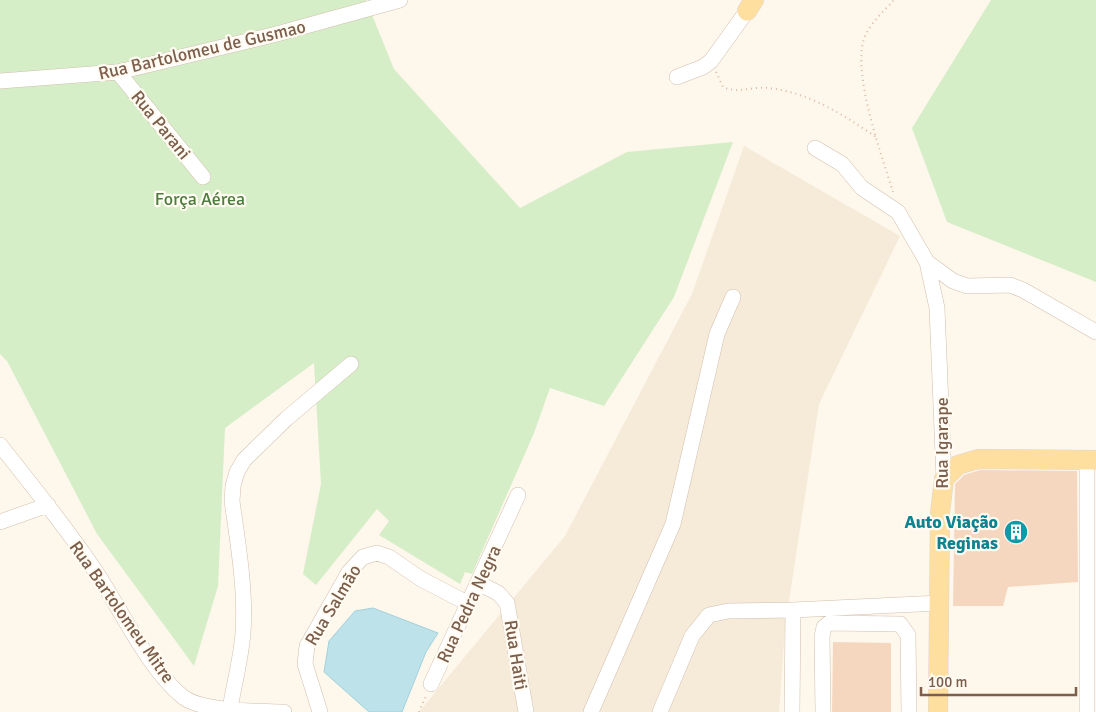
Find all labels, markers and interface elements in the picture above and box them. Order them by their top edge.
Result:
street label: Rua Bartolomeu de Gusmao [96,15,308,85]
street label: Rua Parani [126,86,196,164]
park label: Força Aérea [155,188,245,210]
street label: Rua Igarape [931,397,953,489]
place label: Auto Viação Reginas [904,511,998,554]
building icon: Auto Viação Reginas [1003,519,1029,545]
street label: Rua Bartolomeu Mitre [65,537,179,687]
street label: Rua Pedra Negra [432,542,506,666]
street label: Rua Salmão [300,561,366,649]
street label: Rua Haiti [500,618,532,692]
scale bar [921,664,1076,696]
text: 100 m [928,673,968,691]

